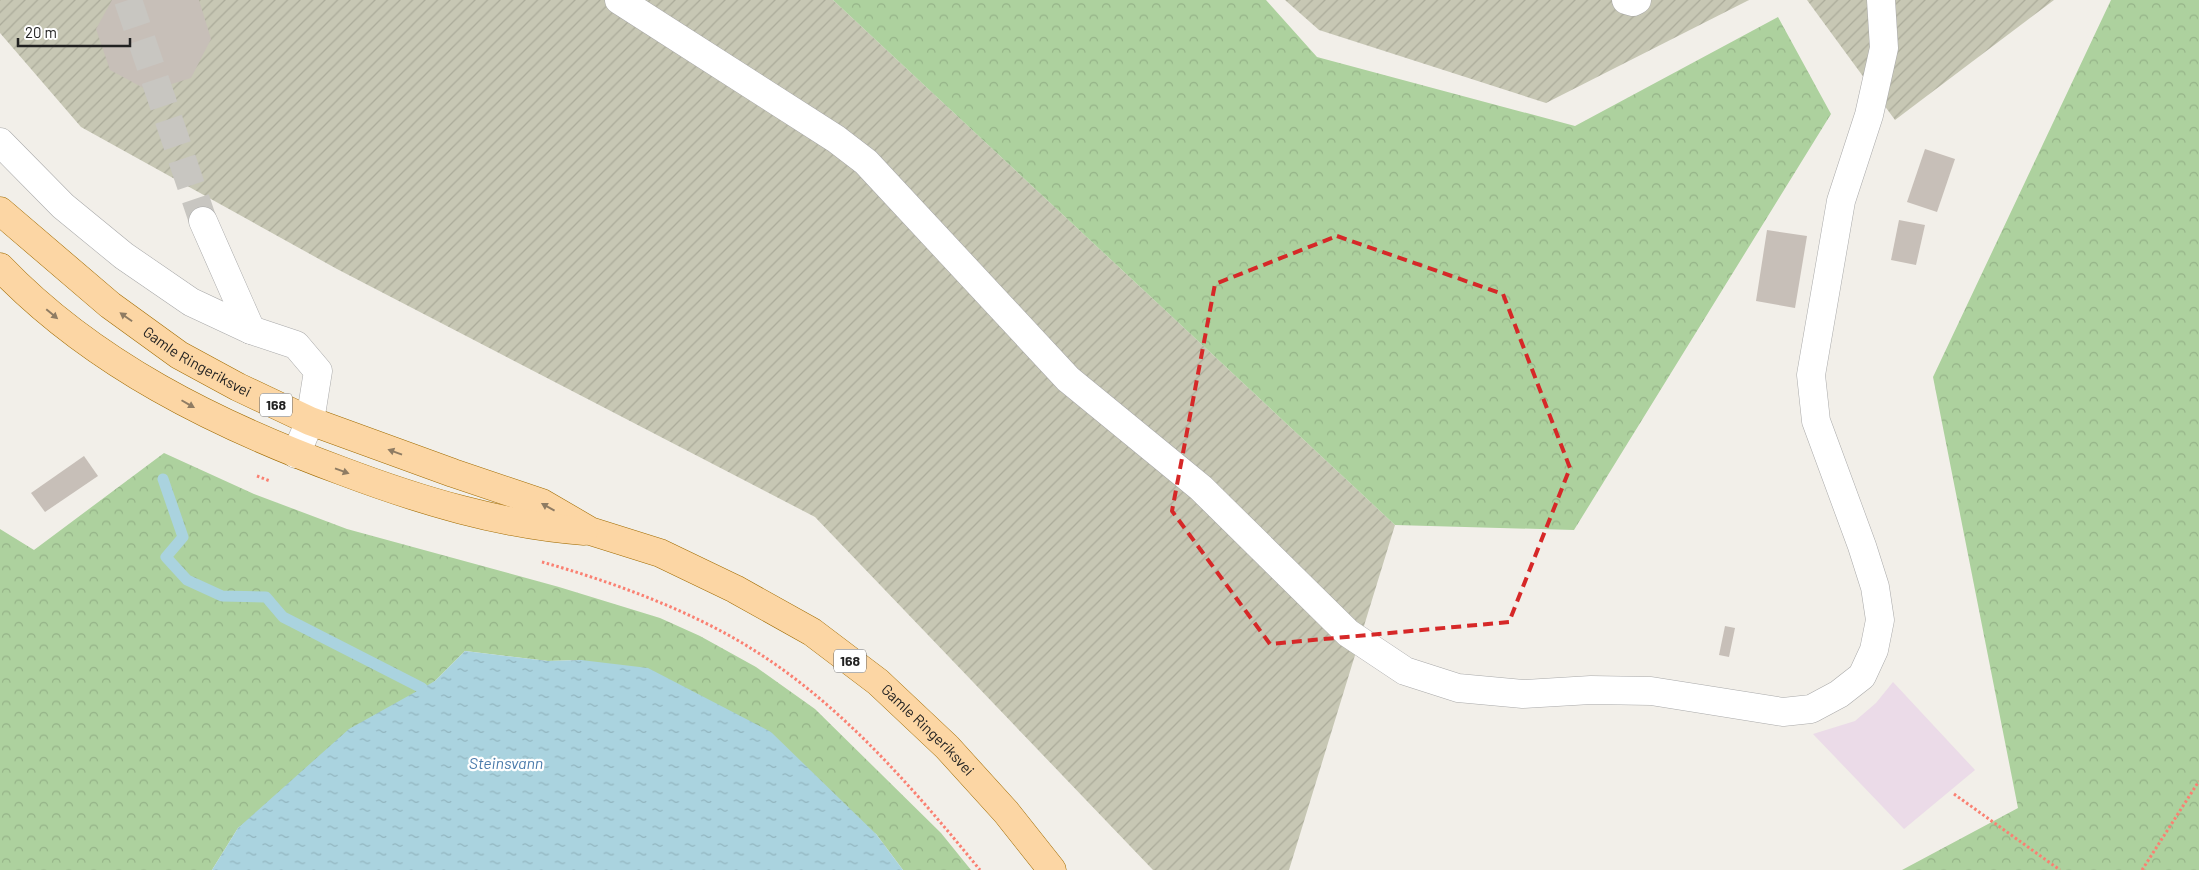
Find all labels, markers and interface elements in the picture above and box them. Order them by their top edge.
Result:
scale bar [18,15,130,47]
text: 20 m [25,23,57,41]
one-way arrow [46,309,59,320]
one-way arrow [119,312,133,322]
street label: Gamle Ringeriksvei [140,322,254,400]
road number: 168 [260,394,292,416]
one-way arrow [180,400,195,408]
one-way arrow [387,448,402,456]
one-way arrow [334,468,349,475]
one-way arrow [541,502,554,511]
road number: 168 [834,649,866,672]
street label: Gamle Ringeriksvei [878,680,979,779]
water label: Steinsvann [469,753,543,772]

